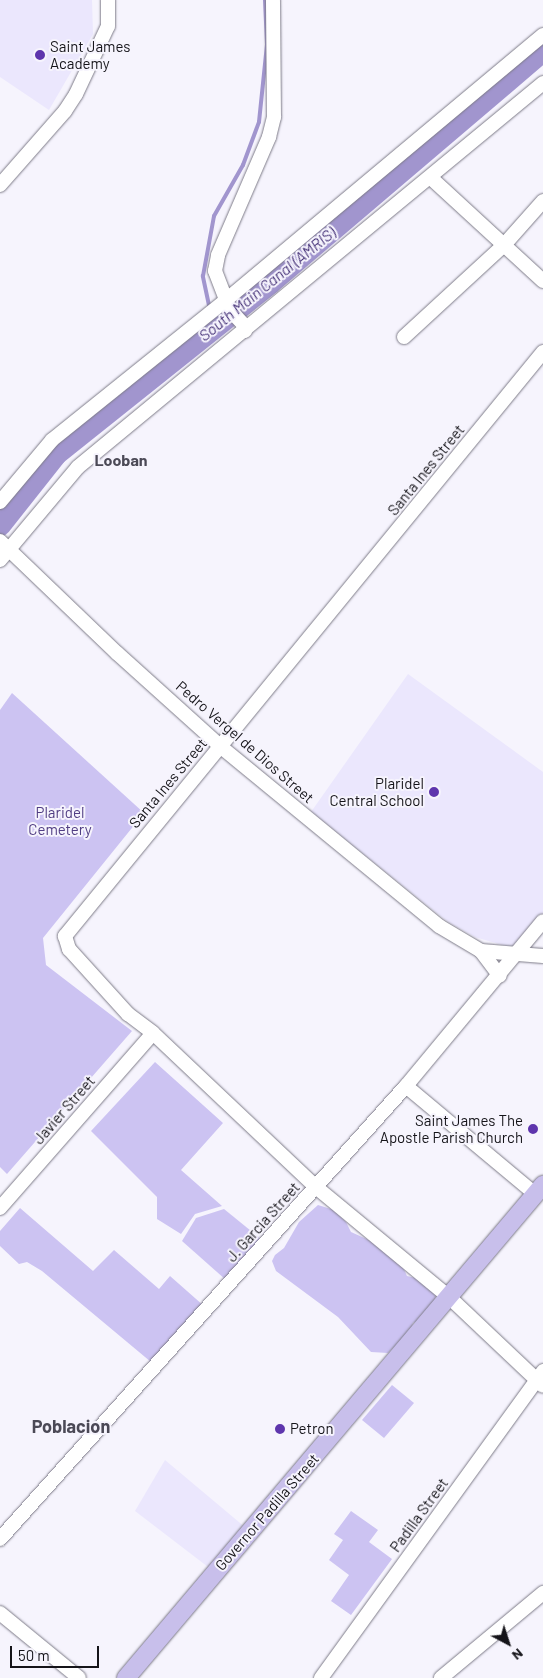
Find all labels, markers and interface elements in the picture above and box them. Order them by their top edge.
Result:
place label: Saint James Academy [50,37,130,72]
marker: Saint James Academy [34,49,46,61]
water label: South Main Canal (AMRIS) [195,223,339,345]
street label: Santa Ines Street [384,421,468,519]
district label: Looban [94,450,148,470]
street label: Pedro Vergel de Dios Street [172,677,318,807]
street label: Santa Ines Street [125,735,211,831]
place label: Plaridel Central School [329,774,424,809]
marker: Plaridel Central School [428,786,440,798]
park label: Plaridel Cemetery [28,803,92,838]
street label: Javier Street [29,1072,99,1148]
place label: Saint James The Apostle Parish Church [380,1111,523,1146]
marker: Saint James The Apostle Parish Church [527,1123,539,1135]
street label: J. Garcia Street [223,1178,303,1266]
district label: Poblacion [32,1415,110,1437]
place label: Petron [290,1420,334,1438]
marker: Petron [274,1423,286,1435]
street label: Governor Padilla Street [211,1450,323,1574]
street label: Padilla Street [386,1475,452,1555]
north arrow [483,1618,533,1668]
scale bar [12,1636,101,1668]
text: N [509,1645,527,1664]
text: 50 m [18,1646,50,1664]

